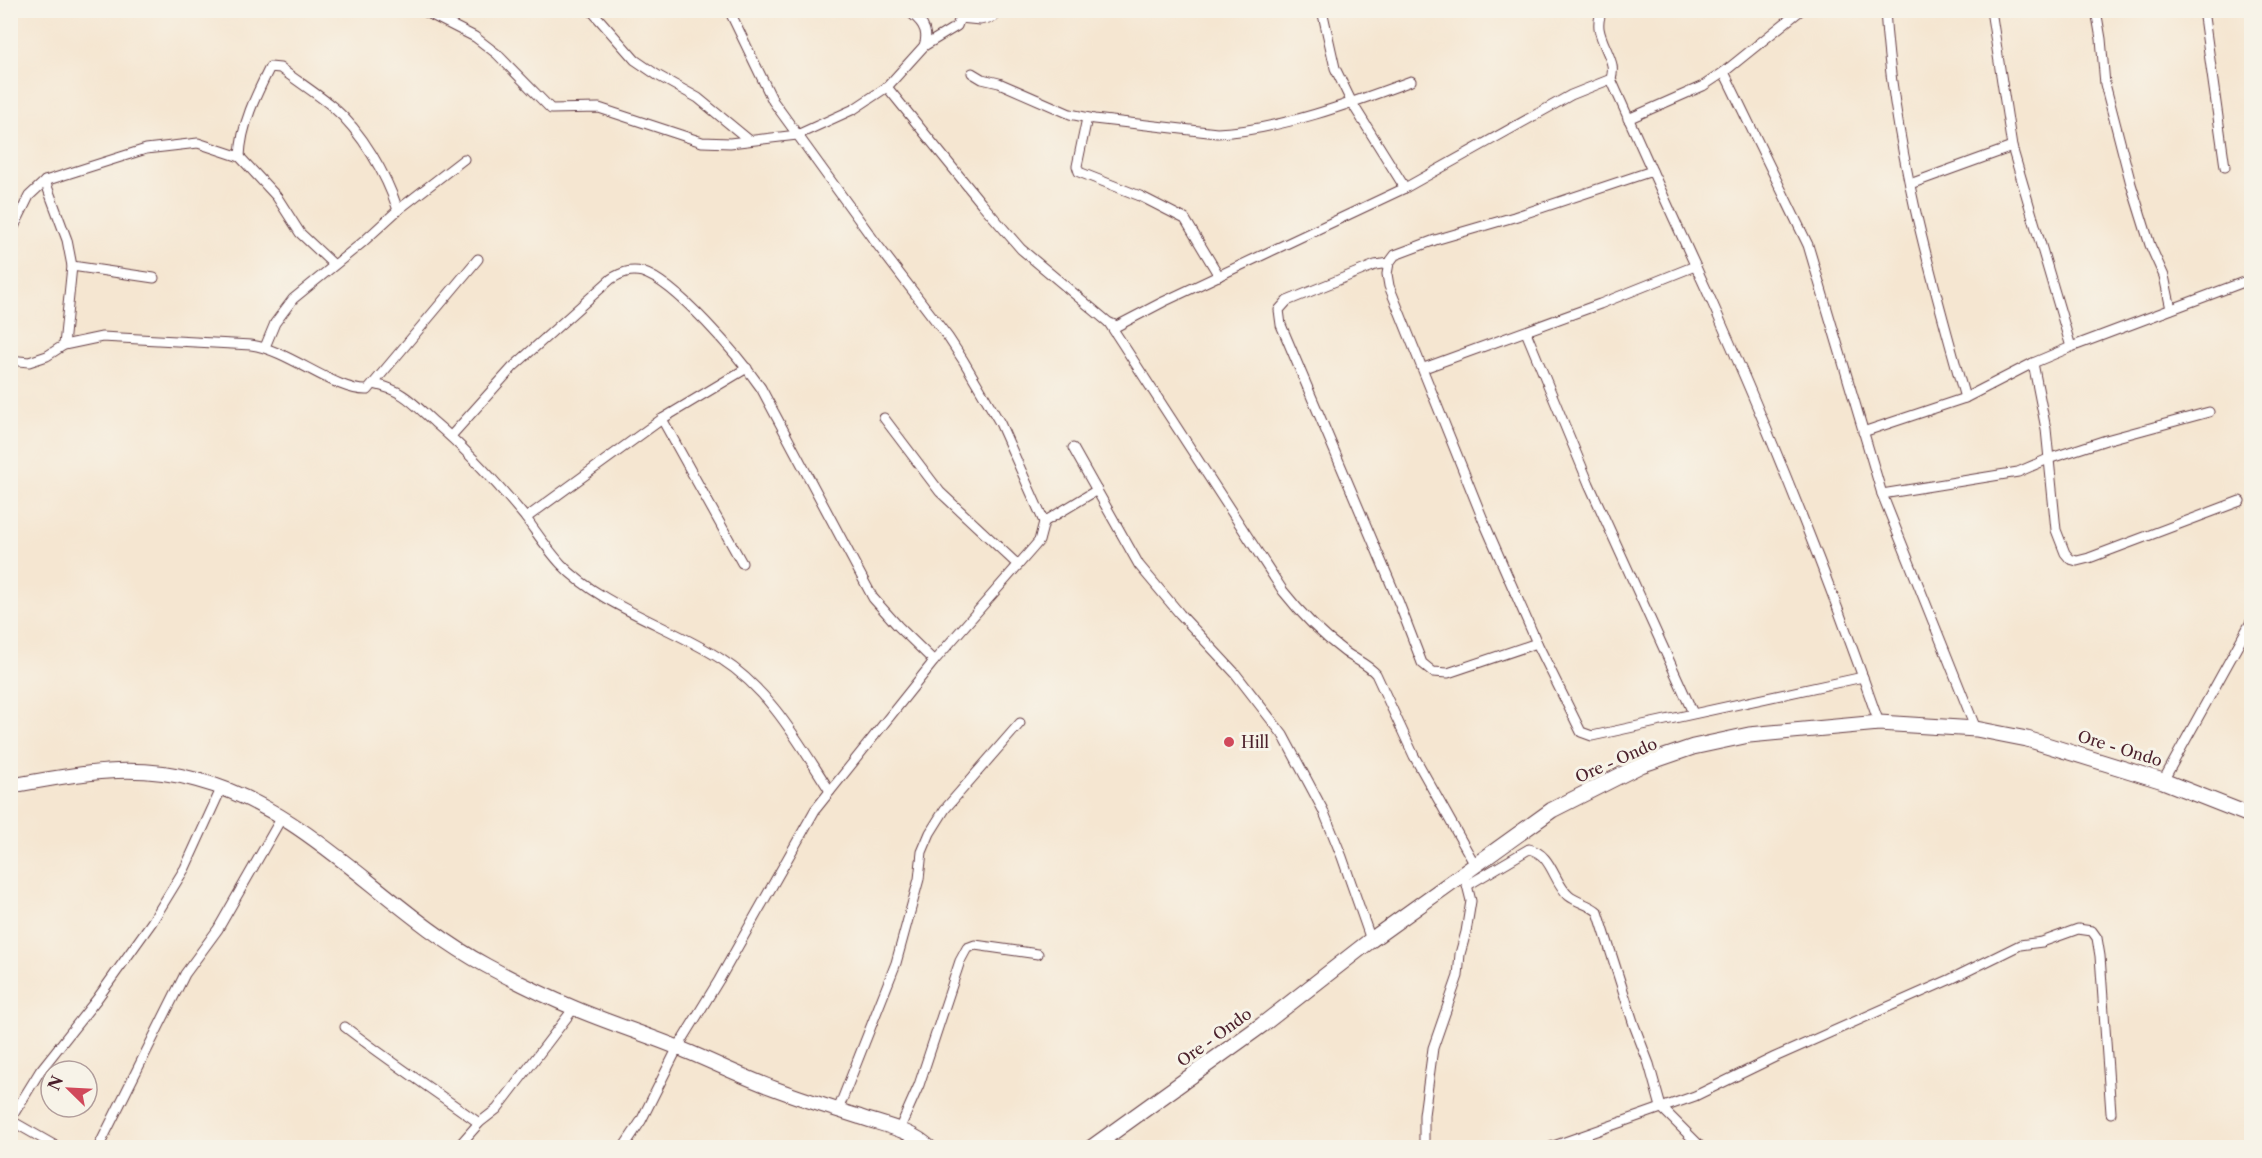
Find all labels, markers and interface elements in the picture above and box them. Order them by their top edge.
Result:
street label: Ore - Ondo [2075,726,2165,770]
place label: Hill [1241,732,1269,752]
street label: Ore - Ondo [1572,733,1660,787]
marker: Hill [1222,735,1236,749]
street label: Ore - Ondo [1173,1003,1255,1071]
north arrow [39,1059,99,1119]
text: N [43,1072,67,1093]

